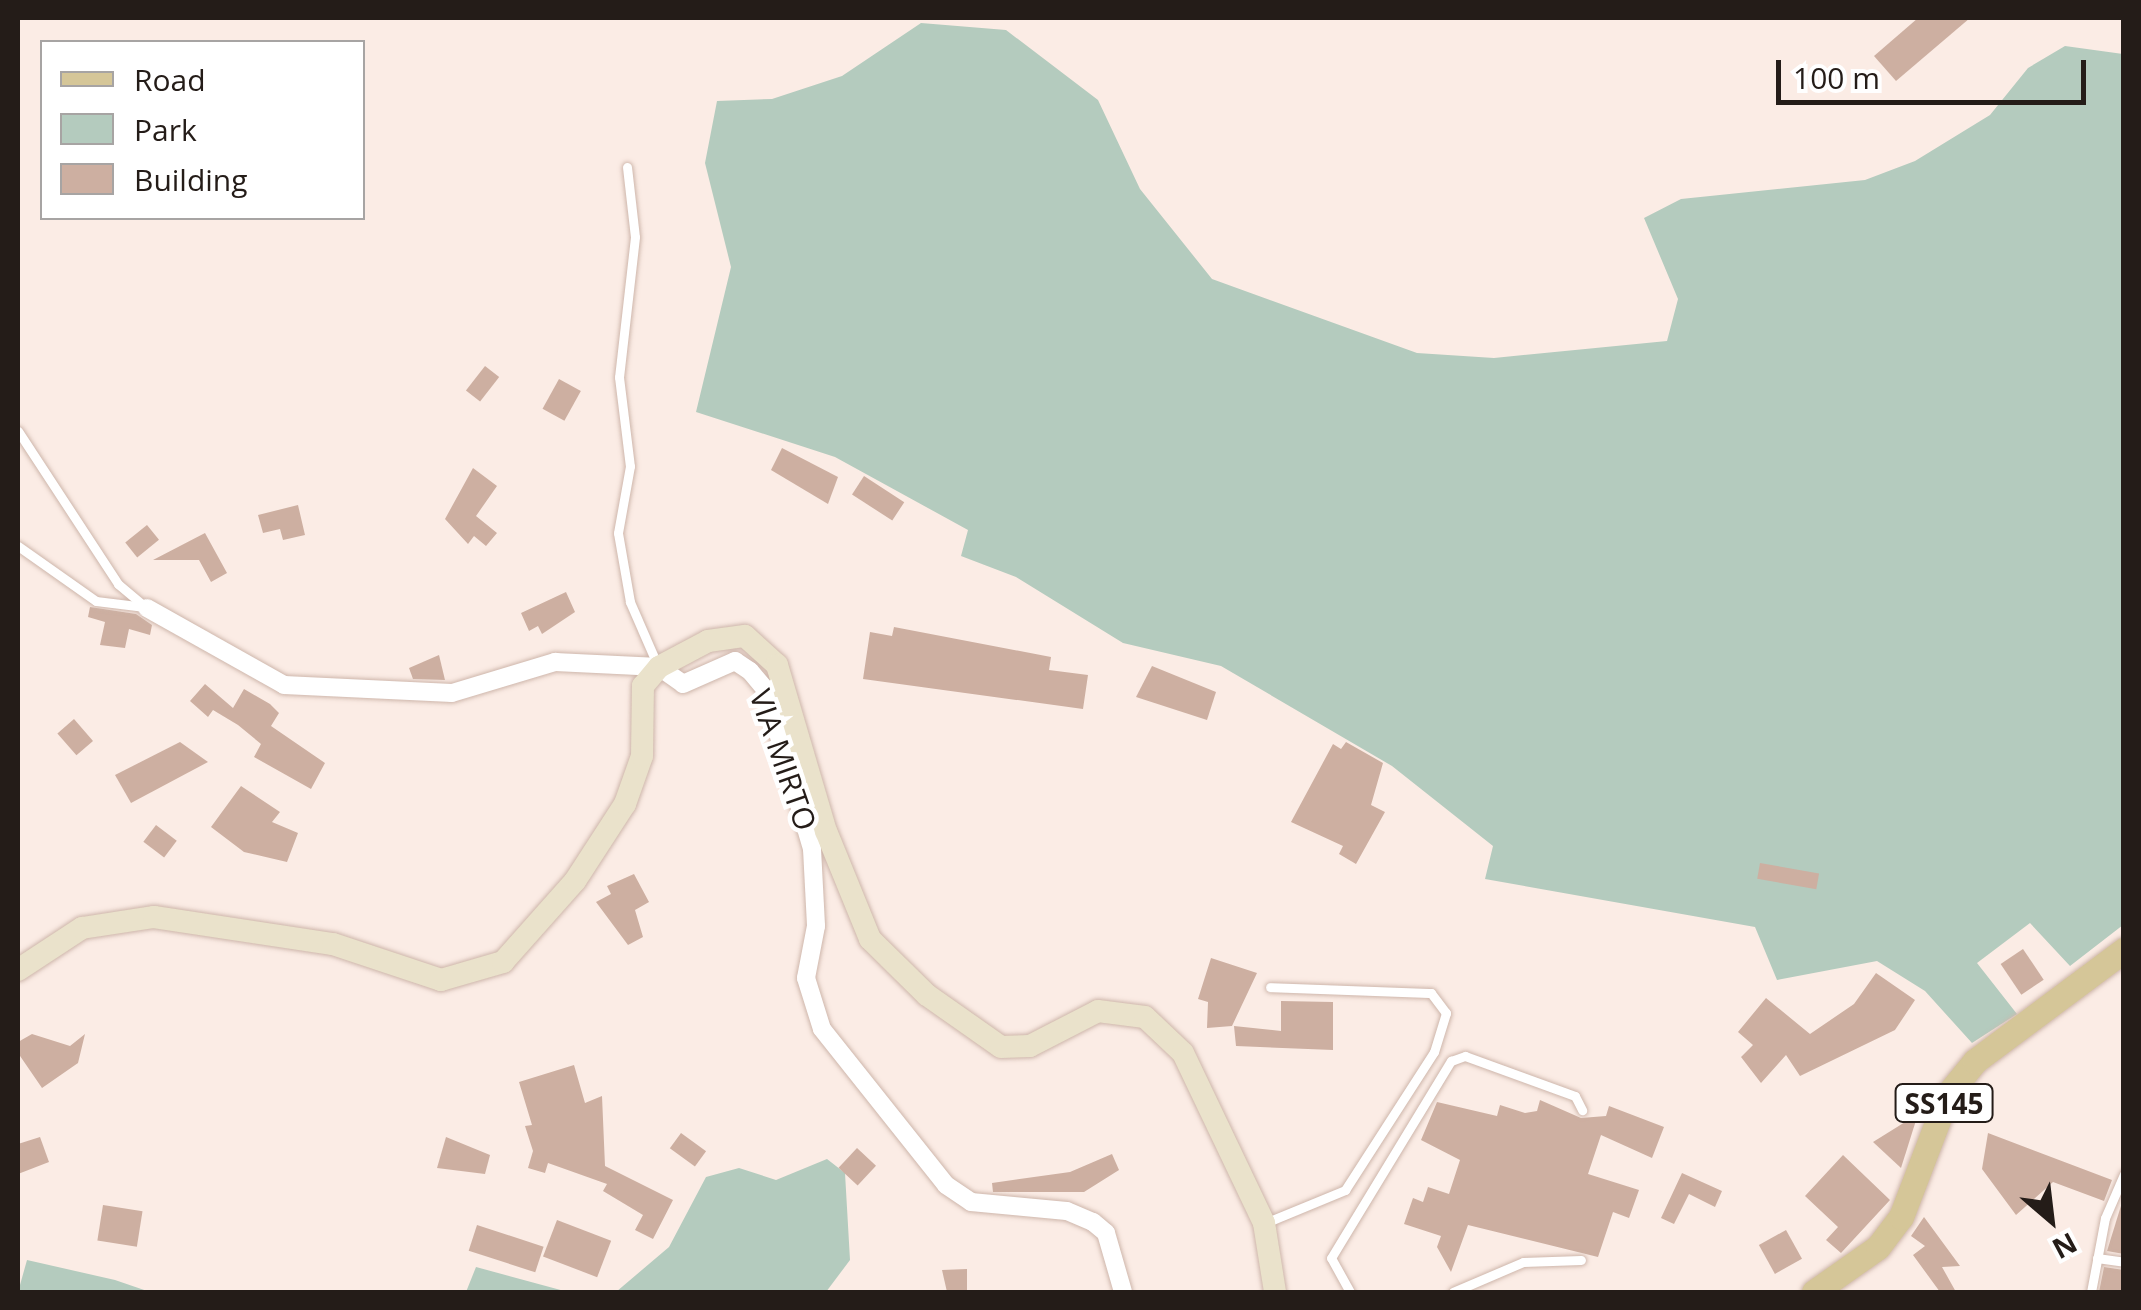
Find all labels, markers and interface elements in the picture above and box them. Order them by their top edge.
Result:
legend [40,40,365,220]
scale bar [1781,40,2091,102]
text: 100 m [1793,57,1880,98]
text: Road [134,59,206,100]
text: Park [134,109,197,150]
text: Building [134,159,248,200]
street label: VIA MIRTO [742,685,824,835]
road number: SS145 [1894,1080,1994,1126]
north arrow [2001,1170,2101,1270]
text: N [2046,1224,2084,1269]

